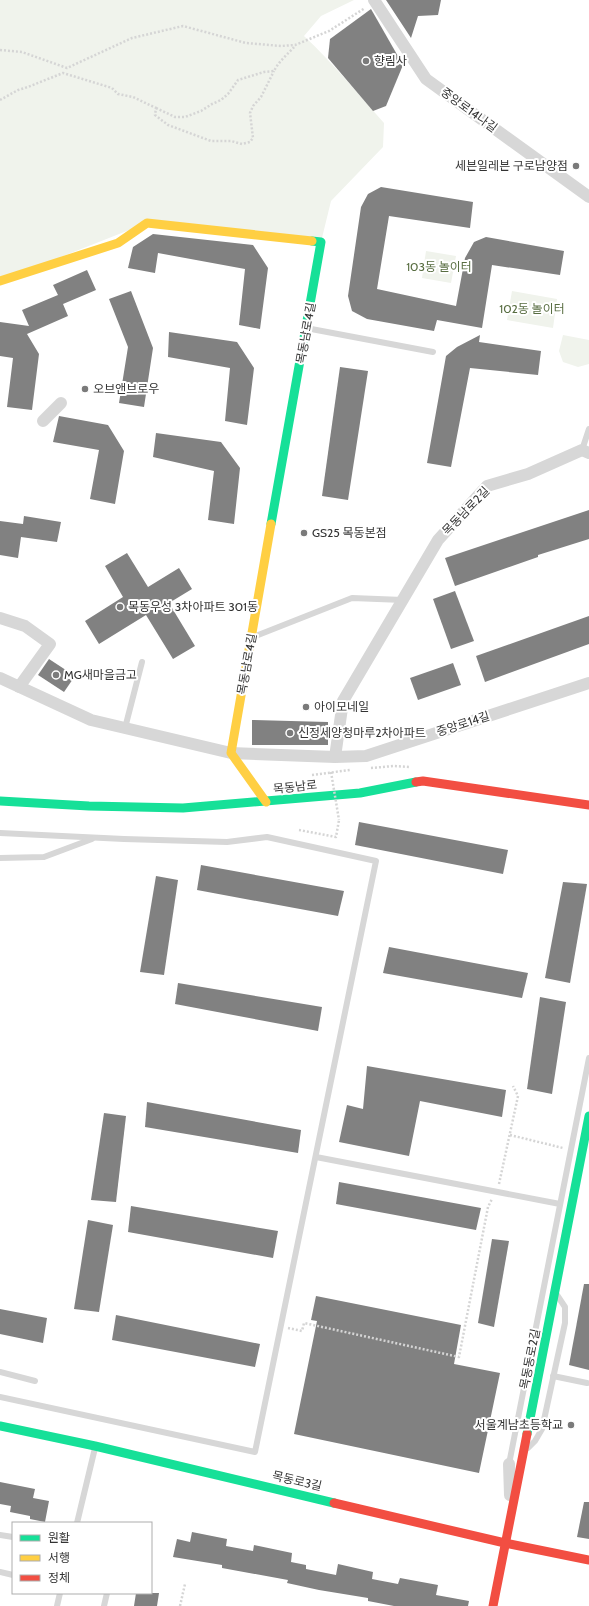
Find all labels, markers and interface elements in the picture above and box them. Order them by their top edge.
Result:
place label: 향림사 [374,53,407,68]
marker: 향림사 [361,56,371,66]
street label: 중앙로14나길 [438,84,500,135]
place label: 세븐일레븐 구로남양점 [455,158,568,173]
marker: 세븐일레븐 구로남양점 [571,161,581,171]
park label: 103동 놀이터 [406,259,472,274]
street label: 목동남로4길 [293,301,318,365]
park label: 102동 놀이터 [499,301,565,316]
place label: 오브앤브로우 [93,381,159,396]
marker: 오브앤브로우 [80,384,90,394]
street label: 목동남로2길 [439,483,492,538]
place label: GS25 목동본점 [312,525,387,540]
marker: GS25 목동본점 [299,528,309,538]
place label: 목동우성 3차아파트 301동 [128,599,258,614]
marker: 목동우성 3차아파트 301동 [115,602,125,612]
street label: 목동남로4길 [234,632,259,696]
place label: MG새마을금고 [64,667,137,682]
marker: MG새마을금고 [51,670,61,680]
place label: 아이모네일 [314,699,369,714]
marker: 아이모네일 [301,702,311,712]
street label: 중앙로14길 [434,708,491,739]
place label: 신정세양청마루2차아파트 [298,725,426,740]
marker: 신정세양청마루2차아파트 [285,728,295,738]
street label: 목동남로 [272,777,318,796]
street label: 목동동로2길 [516,1327,543,1391]
place label: 서울계남초등학교 [475,1417,563,1432]
marker: 서울계남초등학교 [566,1420,576,1430]
street label: 목동로3길 [271,1468,323,1494]
legend [12,1522,152,1594]
text: 원활 [48,1530,70,1545]
text: 서행 [48,1550,70,1565]
text: 정체 [48,1570,70,1585]

